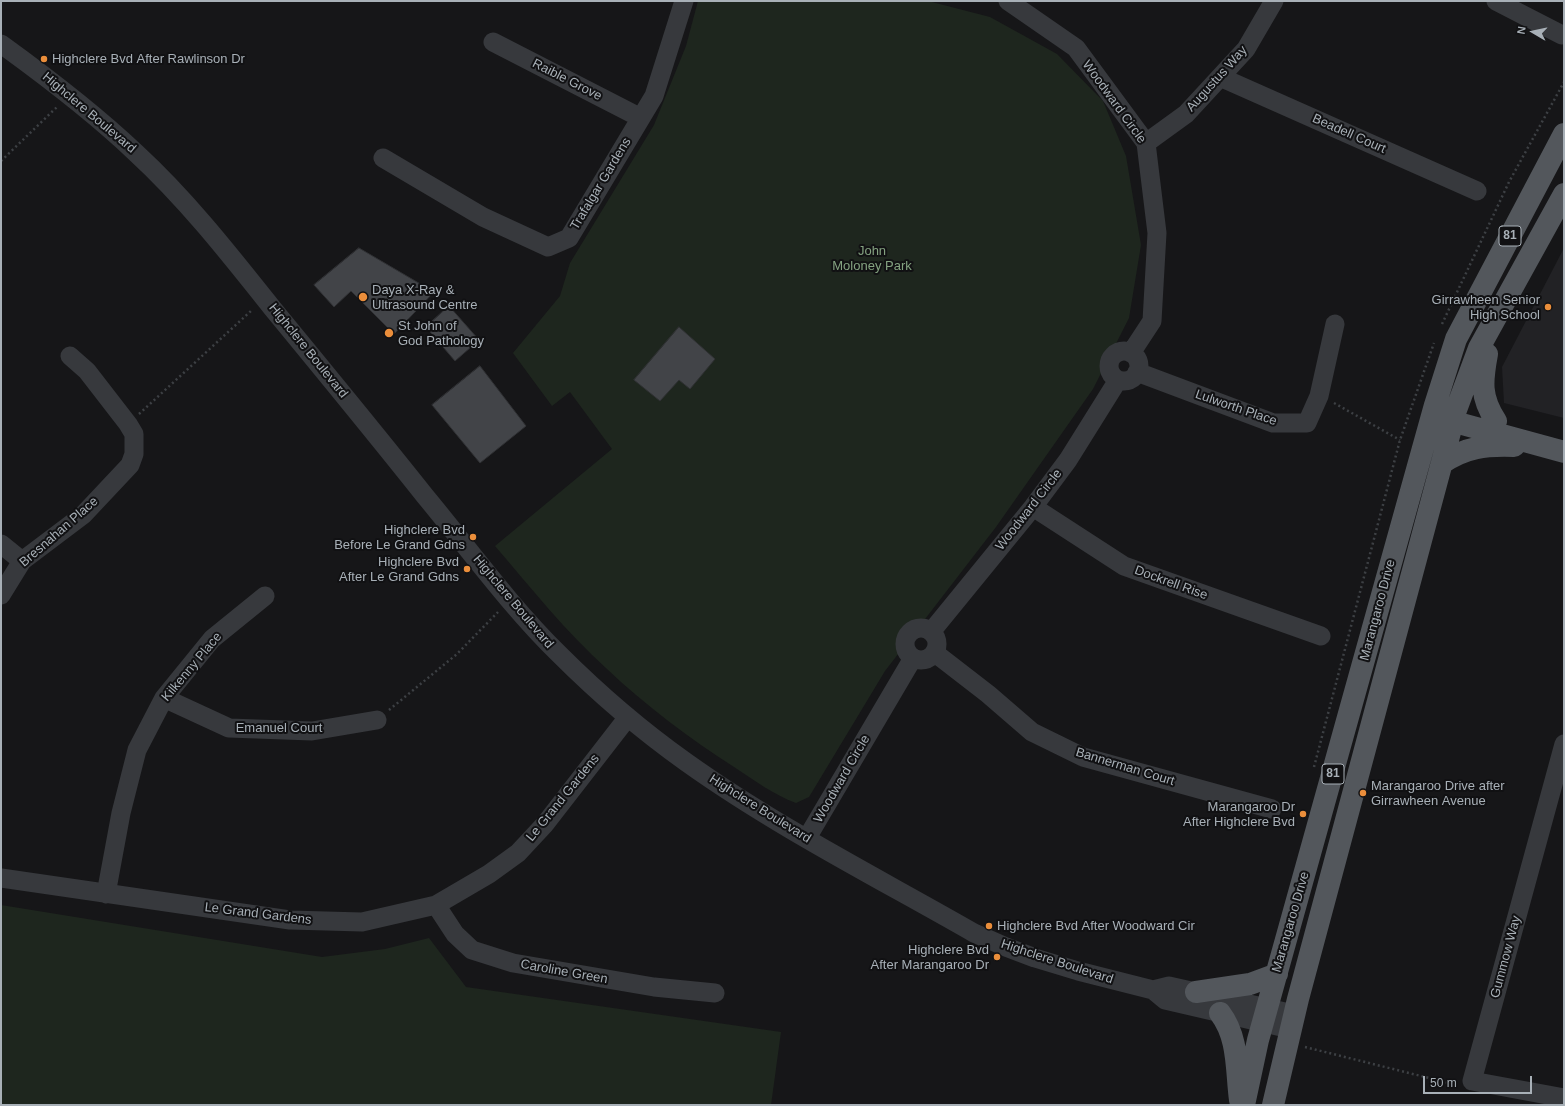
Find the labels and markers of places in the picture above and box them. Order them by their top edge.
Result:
place label: Highclere Bvd After Rawlinson Dr [52,51,245,67]
marker: Highclere Bvd After Rawlinson Dr [39,54,49,64]
place label: Daya X-Ray & Ultrasound Centre [372,282,477,313]
marker: Daya X-Ray & Ultrasound Centre [357,291,369,303]
place label: Girrawheen Senior High School [1432,292,1540,323]
marker: Girrawheen Senior High School [1543,302,1553,312]
place label: St John of God Pathology [398,318,484,349]
marker: St John of God Pathology [383,327,395,339]
place label: Highclere Bvd Before Le Grand Gdns [334,522,465,553]
marker: Highclere Bvd Before Le Grand Gdns [468,532,478,542]
place label: Highclere Bvd After Le Grand Gdns [339,554,459,585]
marker: Highclere Bvd After Le Grand Gdns [462,564,472,574]
place label: Marangaroo Drive after Girrawheen Avenue [1371,778,1505,809]
marker: Marangaroo Drive after Girrawheen Avenue [1358,788,1368,798]
place label: Marangaroo Dr After Highclere Bvd [1183,799,1295,830]
marker: Marangaroo Dr After Highclere Bvd [1298,809,1308,819]
place label: Highclere Bvd After Woodward Cir [997,918,1195,934]
marker: Highclere Bvd After Woodward Cir [984,921,994,931]
place label: Highclere Bvd After Marangaroo Dr [871,942,989,973]
marker: Highclere Bvd After Marangaroo Dr [992,952,1002,962]

